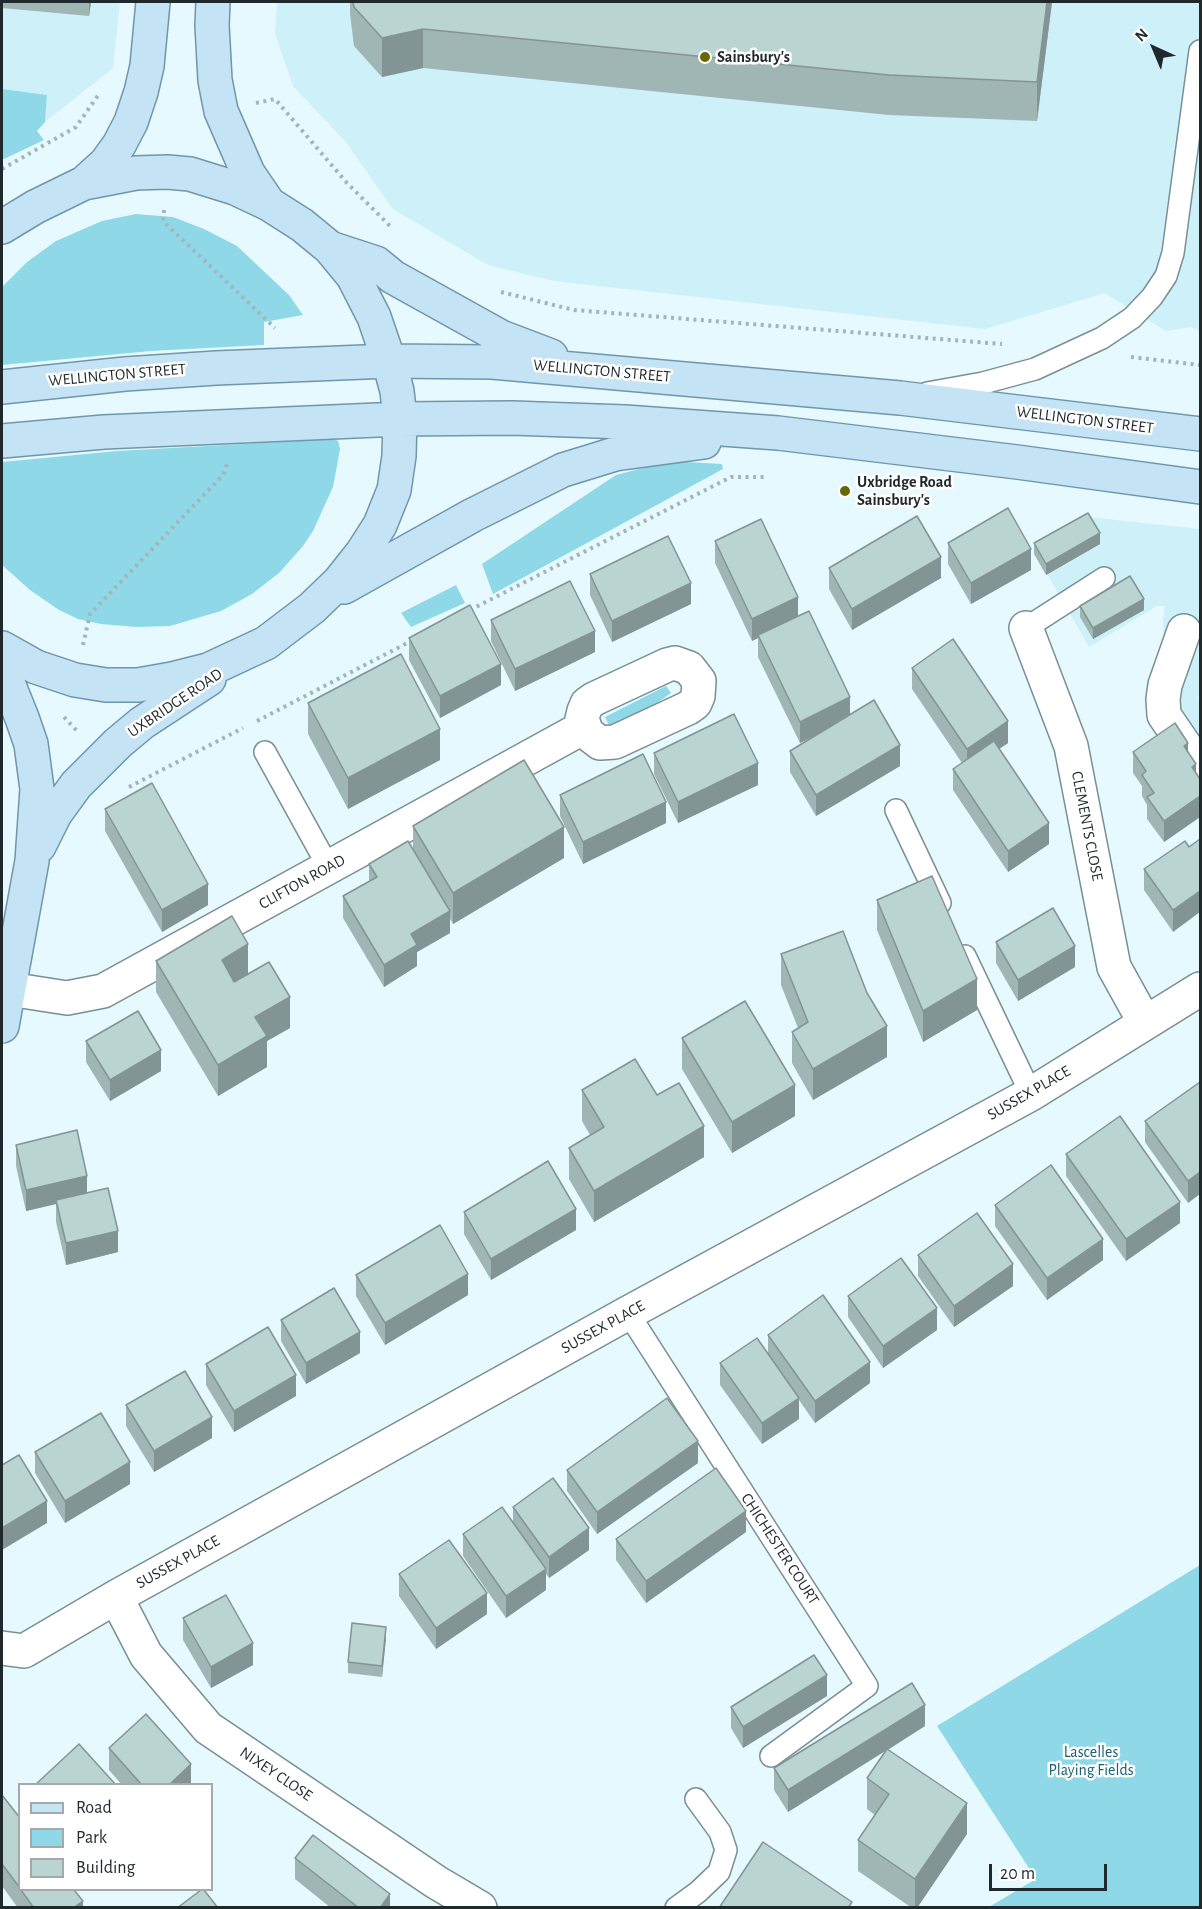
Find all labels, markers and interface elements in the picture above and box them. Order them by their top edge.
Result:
north arrow [1124,18,1184,78]
text: N [1132,25,1151,45]
place label: Sainsbury's [717,47,790,67]
marker: Sainsbury's [698,50,712,64]
street label: WELLINGTON STREET [532,355,672,387]
street label: WELLINGTON STREET [47,359,187,391]
street label: WELLINGTON STREET [1015,402,1155,438]
place label: Uxbridge Road Sainsbury's [857,472,952,510]
marker: Uxbridge Road Sainsbury's [838,484,852,498]
street label: UXBRIDGE ROAD [124,664,226,742]
street label: CLEMENTS CLOSE [1067,770,1107,882]
street label: CLIFTON ROAD [255,850,349,914]
street label: SUSSEX PLACE [984,1062,1074,1124]
street label: SUSSEX PLACE [558,1296,648,1358]
street label: CHICHESTER COURT [737,1490,823,1608]
street label: SUSSEX PLACE [133,1531,223,1593]
park label: Lascelles Playing Fields [1048,1742,1134,1780]
street label: NIXEY CLOSE [236,1743,316,1805]
legend [18,1783,213,1891]
text: Road [76,1799,112,1817]
text: Park [76,1829,107,1847]
scale bar [992,1852,1110,1890]
text: Building [76,1859,135,1877]
text: 20 m [1000,1865,1035,1883]

